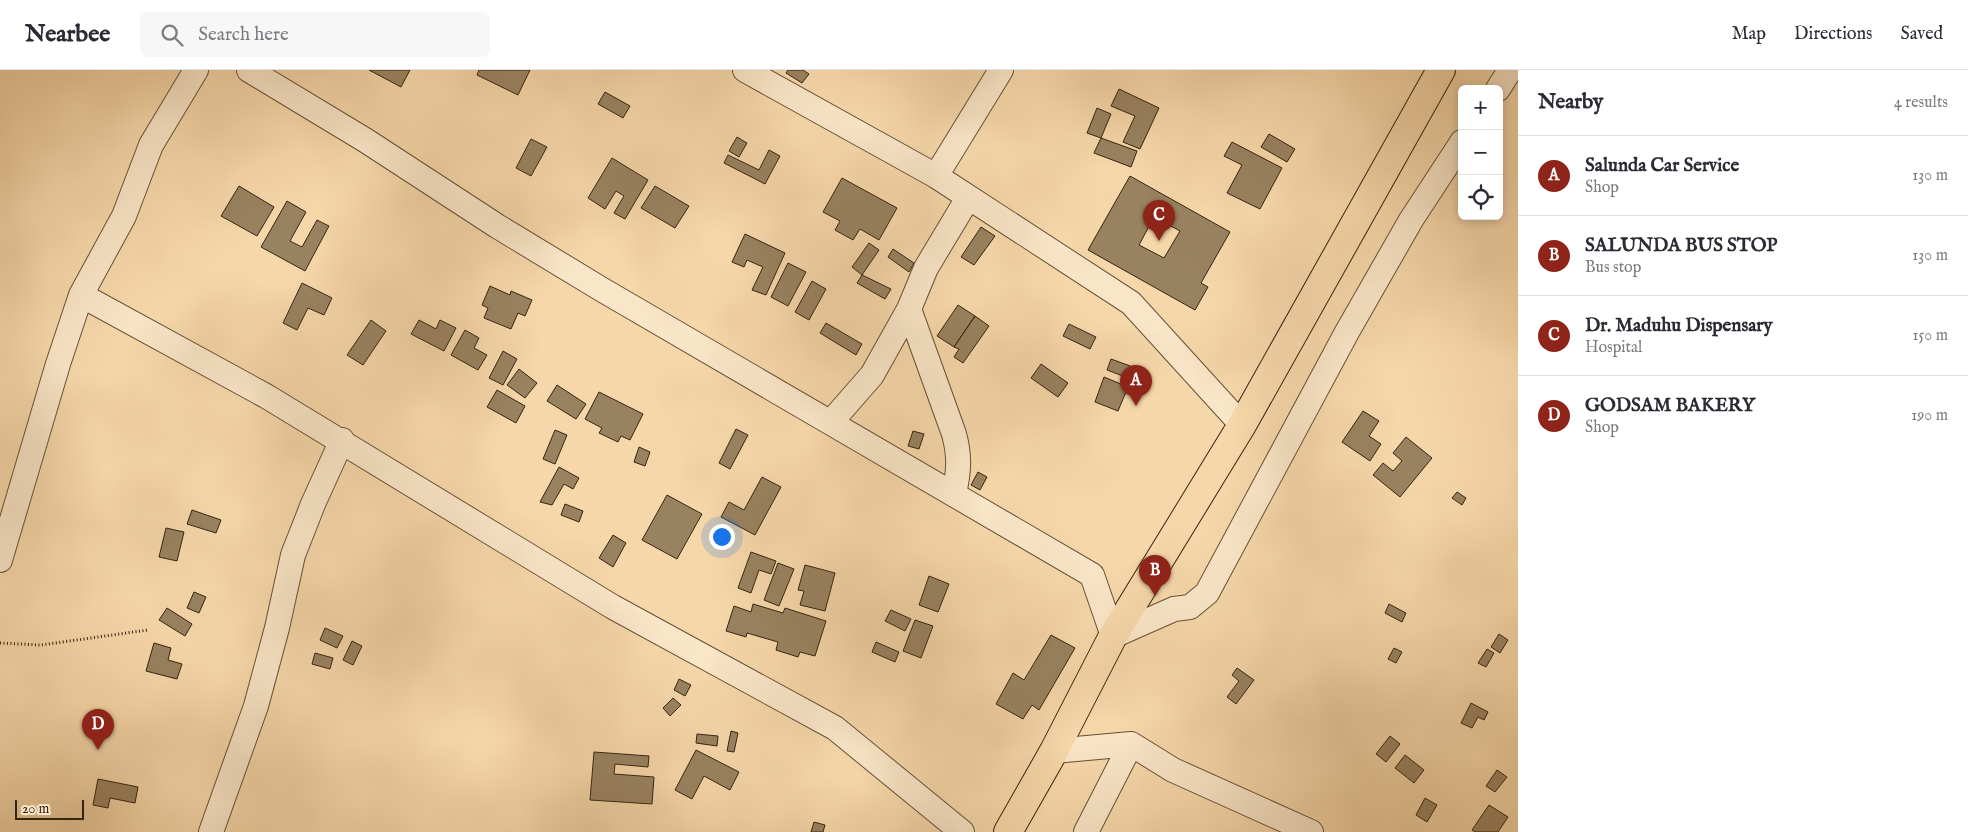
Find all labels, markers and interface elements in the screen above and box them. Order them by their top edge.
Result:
search box [140,12,490,57]
text: Nearbee [25,19,110,50]
icon: search [158,21,186,49]
text: Search here [198,23,289,47]
text: Map [1732,23,1766,46]
text: Directions [1794,23,1872,46]
text: Saved [1900,23,1943,46]
map controls [1458,85,1503,220]
button: + [1458,85,1503,130]
text: Nearby [1538,89,1603,116]
text: 4 results [1894,93,1948,113]
button: − [1458,130,1503,175]
text: Salunda Car Service [1585,154,1739,178]
text: A [1549,166,1559,186]
text: 130 m [1912,166,1948,186]
button: locate [1458,175,1503,220]
text: Shop [1585,178,1619,198]
pin: C [1143,200,1175,241]
text: SALUNDA BUS STOP [1585,234,1777,258]
text: B [1549,246,1559,266]
text: 130 m [1912,246,1948,266]
text: Bus stop [1585,258,1641,278]
text: Dr. Maduhu Dispensary [1585,314,1773,338]
text: C [1548,326,1560,346]
text: 150 m [1913,326,1948,346]
text: Hospital [1585,338,1642,358]
pin: A [1120,365,1152,406]
text: GODSAM BAKERY [1585,394,1755,418]
text: D [1548,406,1560,426]
text: 190 m [1911,406,1948,426]
text: Shop [1585,418,1619,438]
your location [709,524,735,550]
pin: B [1139,555,1171,596]
pin: D [82,709,114,750]
scale bar [15,797,84,820]
text: 20 m [22,800,49,818]

